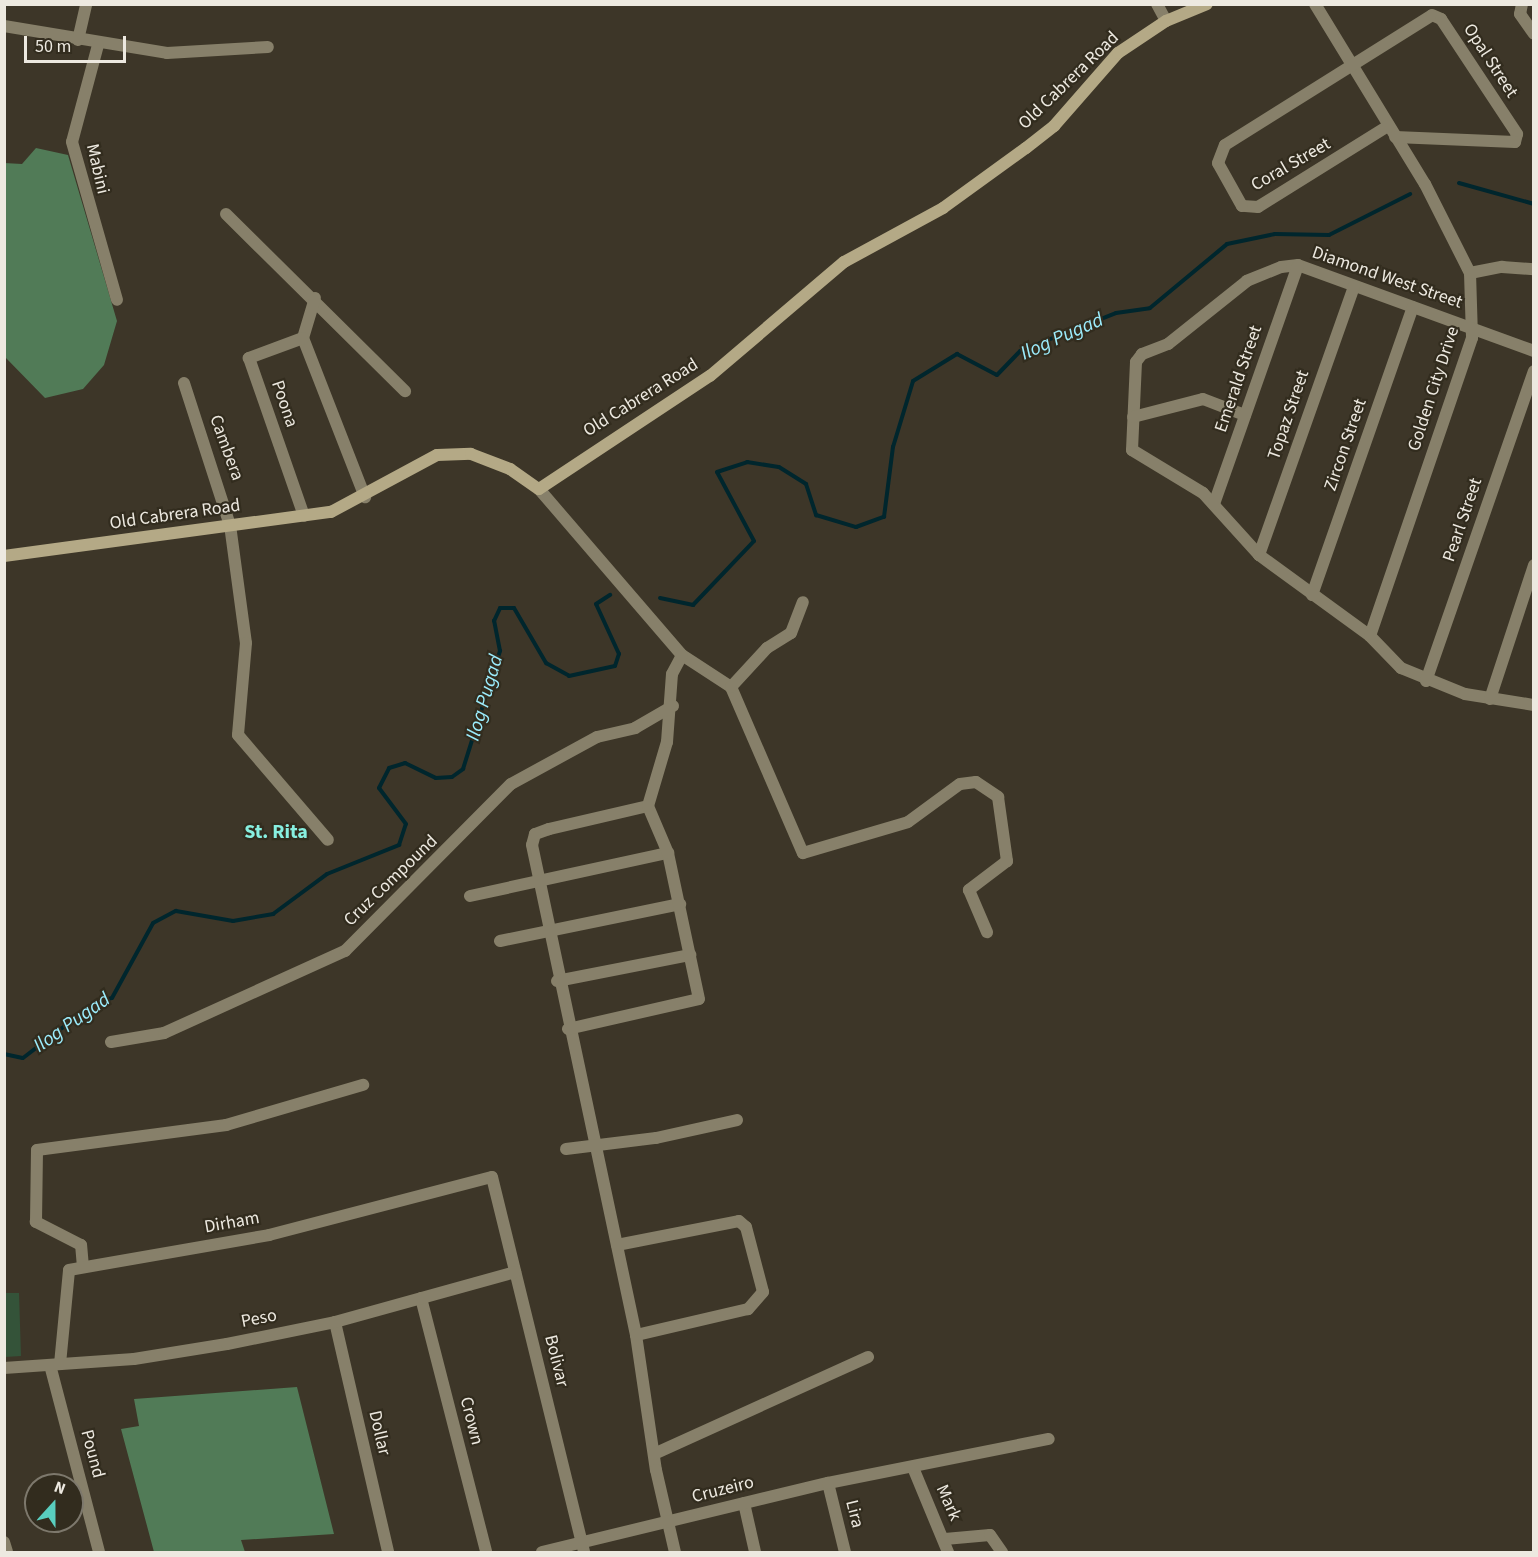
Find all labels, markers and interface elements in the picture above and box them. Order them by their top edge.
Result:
street label: Opal Street [1458,20,1522,102]
scale bar [27,24,129,62]
street label: Old Cabrera Road [1014,28,1124,134]
text: 50 m [35,34,71,59]
street label: Coral Street [1247,134,1335,196]
street label: Mabini [81,142,113,196]
street label: Diamond West Street [1309,242,1465,314]
water label: Ilog Pugad [1017,308,1107,366]
street label: Emerald Street [1211,323,1267,435]
street label: Golden City Drive [1404,324,1464,454]
street label: Old Cabrera Road [579,354,703,442]
street label: Topaz Street [1264,367,1314,463]
street label: Poona [266,378,302,430]
street label: Zircon Street [1320,396,1372,494]
street label: Cambera [204,412,248,484]
street label: Pearl Street [1439,475,1487,565]
street label: Old Cabrera Road [108,495,242,535]
water label: Ilog Pugad [461,652,509,744]
district label: St. Rita [244,820,308,844]
street label: Cruz Compound [340,831,442,931]
water label: Ilog Pugad [29,988,115,1058]
street label: Dirham [203,1208,261,1238]
street label: Peso [239,1305,279,1333]
street label: Bolivar [539,1333,573,1389]
street label: Crown [455,1395,487,1447]
street label: Dollar [363,1408,395,1458]
street label: Pound [75,1427,109,1481]
street label: Cruzeiro [690,1472,756,1508]
north arrow [24,1473,84,1533]
text: N [51,1476,69,1500]
street label: Mark [931,1482,965,1524]
street label: Lira [840,1498,868,1530]

